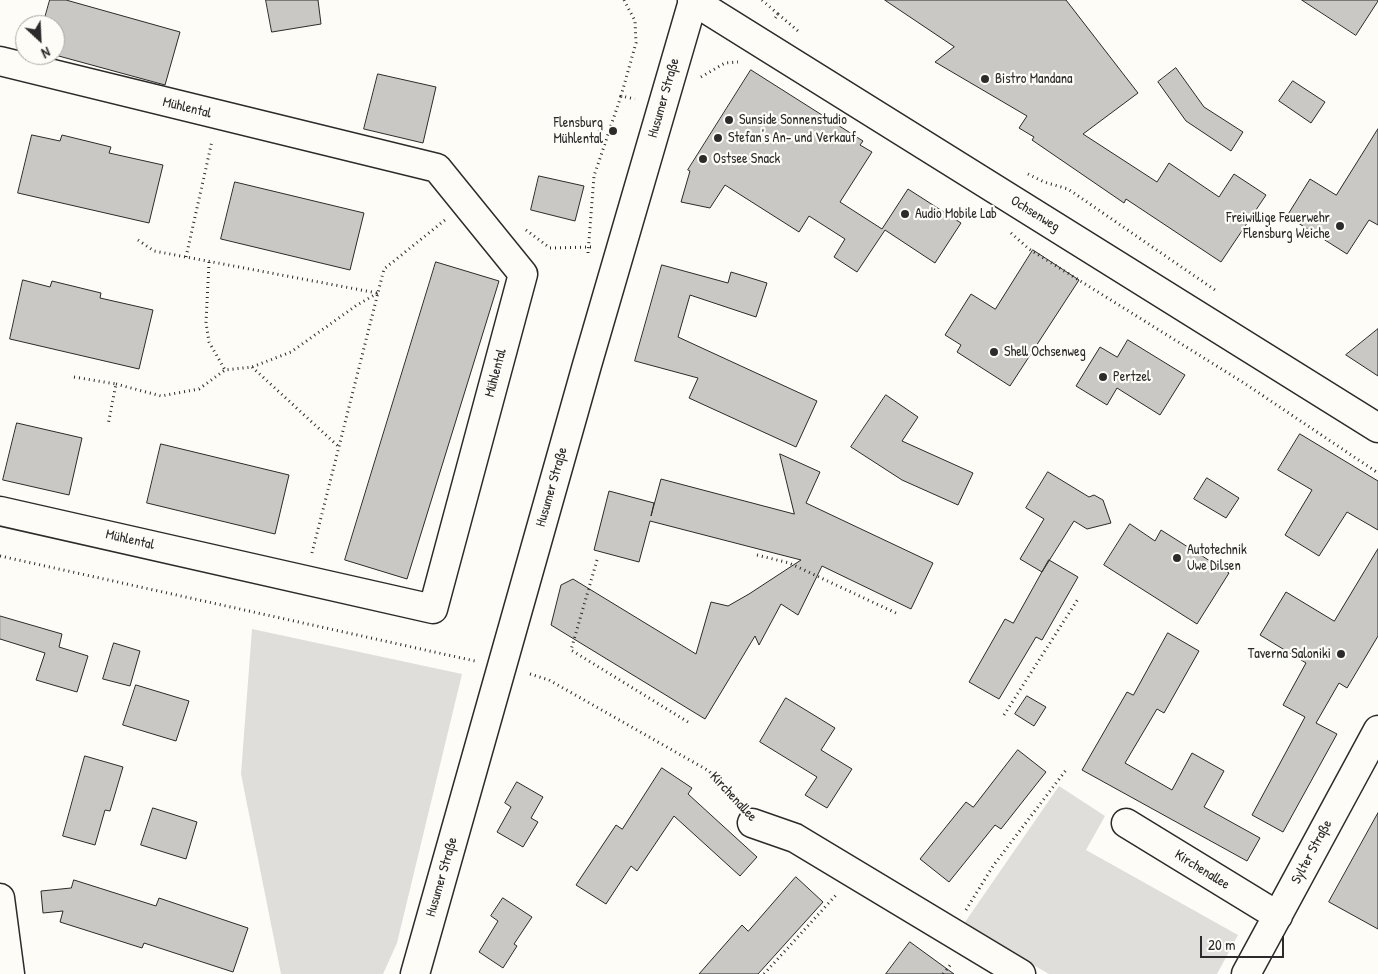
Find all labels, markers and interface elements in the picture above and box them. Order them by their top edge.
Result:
north arrow [15,15,65,65]
text: N [39,43,54,63]
street label: Husumer Straße [645,56,683,140]
place label: Bistro Mandana [995,71,1073,87]
marker: Bistro Mandana [979,73,991,85]
street label: Mühlental [161,94,213,122]
place label: Sunside Sonnenstudio [739,112,847,128]
marker: Sunside Sonnenstudio [723,114,735,126]
place label: Flensburg Mühlental [554,115,603,148]
marker: Flensburg Mühlental [607,125,619,137]
place label: Stefan's An- und Verkauf [728,130,856,146]
marker: Stefan's An- und Verkauf [712,132,724,144]
place label: Ostsee Snack [713,151,780,167]
marker: Ostsee Snack [697,153,709,165]
street label: Ochsenweg [1007,192,1063,236]
place label: Audio Mobile Lab [915,206,997,222]
marker: Audio Mobile Lab [899,208,911,220]
place label: Freiwillige Feuerwehr Flensburg Weiche [1226,210,1330,242]
marker: Freiwillige Feuerwehr Flensburg Weiche [1334,220,1346,232]
place label: Shell Ochsenweg [1004,344,1086,360]
marker: Shell Ochsenweg [988,346,1000,358]
street label: Mühlental [481,347,511,399]
place label: Pertzel [1113,369,1151,385]
marker: Pertzel [1097,371,1109,383]
street label: Husumer Straße [533,445,571,529]
street label: Mühlental [104,526,156,554]
place label: Autotechnik Uwe Dilsen [1187,542,1247,574]
marker: Autotechnik Uwe Dilsen [1171,552,1183,564]
place label: Taverna Saloniki [1248,646,1331,662]
marker: Taverna Saloniki [1335,648,1347,660]
street label: Kirchenallee [706,769,760,825]
street label: Sylter Straße [1288,817,1336,887]
street label: Husumer Straße [423,835,461,919]
street label: Kirchenallee [1171,847,1233,893]
scale bar [1203,926,1287,958]
text: 20 m [1208,934,1235,955]

